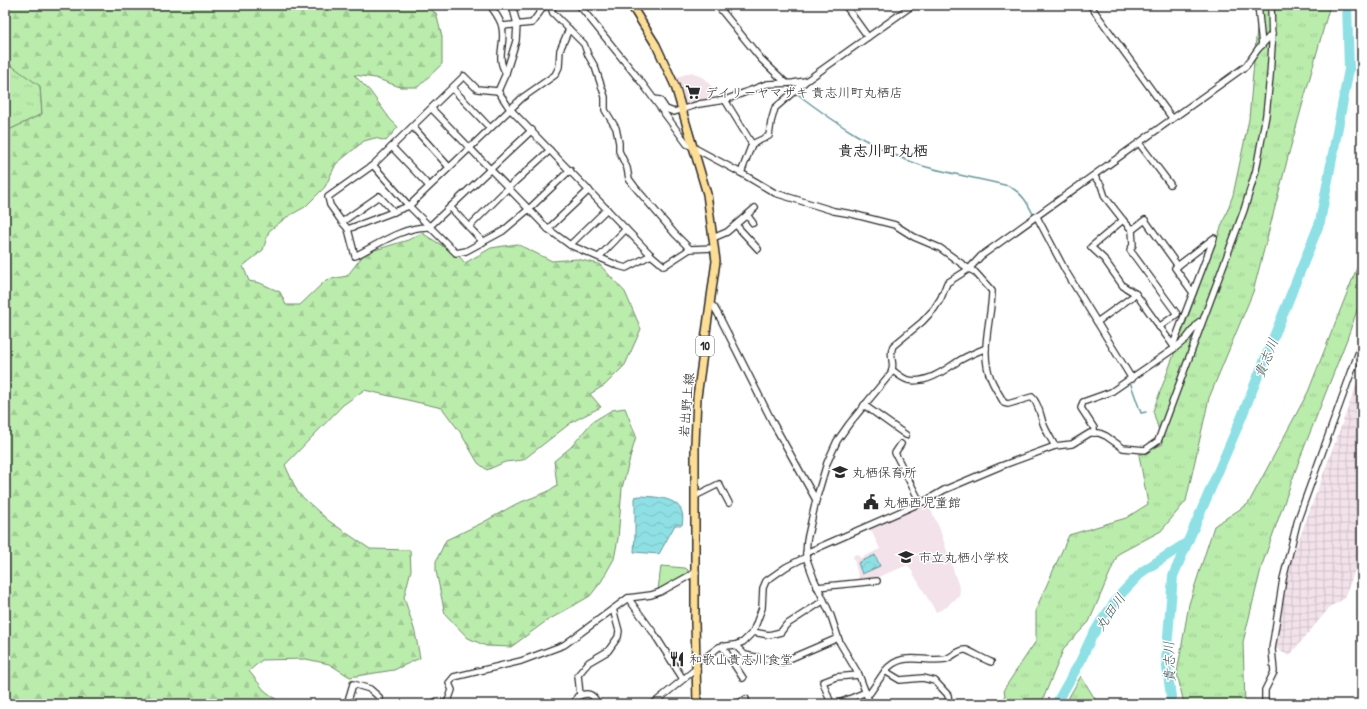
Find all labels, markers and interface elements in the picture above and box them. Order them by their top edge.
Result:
supermarket icon: デイリーヤマザキ 貴志川町丸栖店 [684,83,702,101]
place label: デイリーヤマザキ 貴志川町丸栖店 [705,83,902,101]
district label: 貴志川町丸栖 [838,140,928,161]
water label: 貴志川 [1249,335,1282,381]
road number: 10 [696,336,714,356]
street label: 岩出野上線 [674,371,698,438]
school or university icon: 丸栖保育所 [831,463,849,481]
place label: 丸栖保育所 [852,463,917,481]
public building icon: 丸栖西児童館 [862,493,880,511]
place label: 丸栖西児童館 [883,493,961,511]
school or university icon: 市立丸栖小学校 [897,548,915,566]
place label: 市立丸栖小学校 [918,548,1009,566]
water label: 丸田川 [1090,589,1129,634]
water label: 貴志川 [1158,641,1179,683]
restaurant icon: 和歌山貴志川食堂 [668,650,686,668]
place label: 和歌山貴志川食堂 [689,650,793,668]

